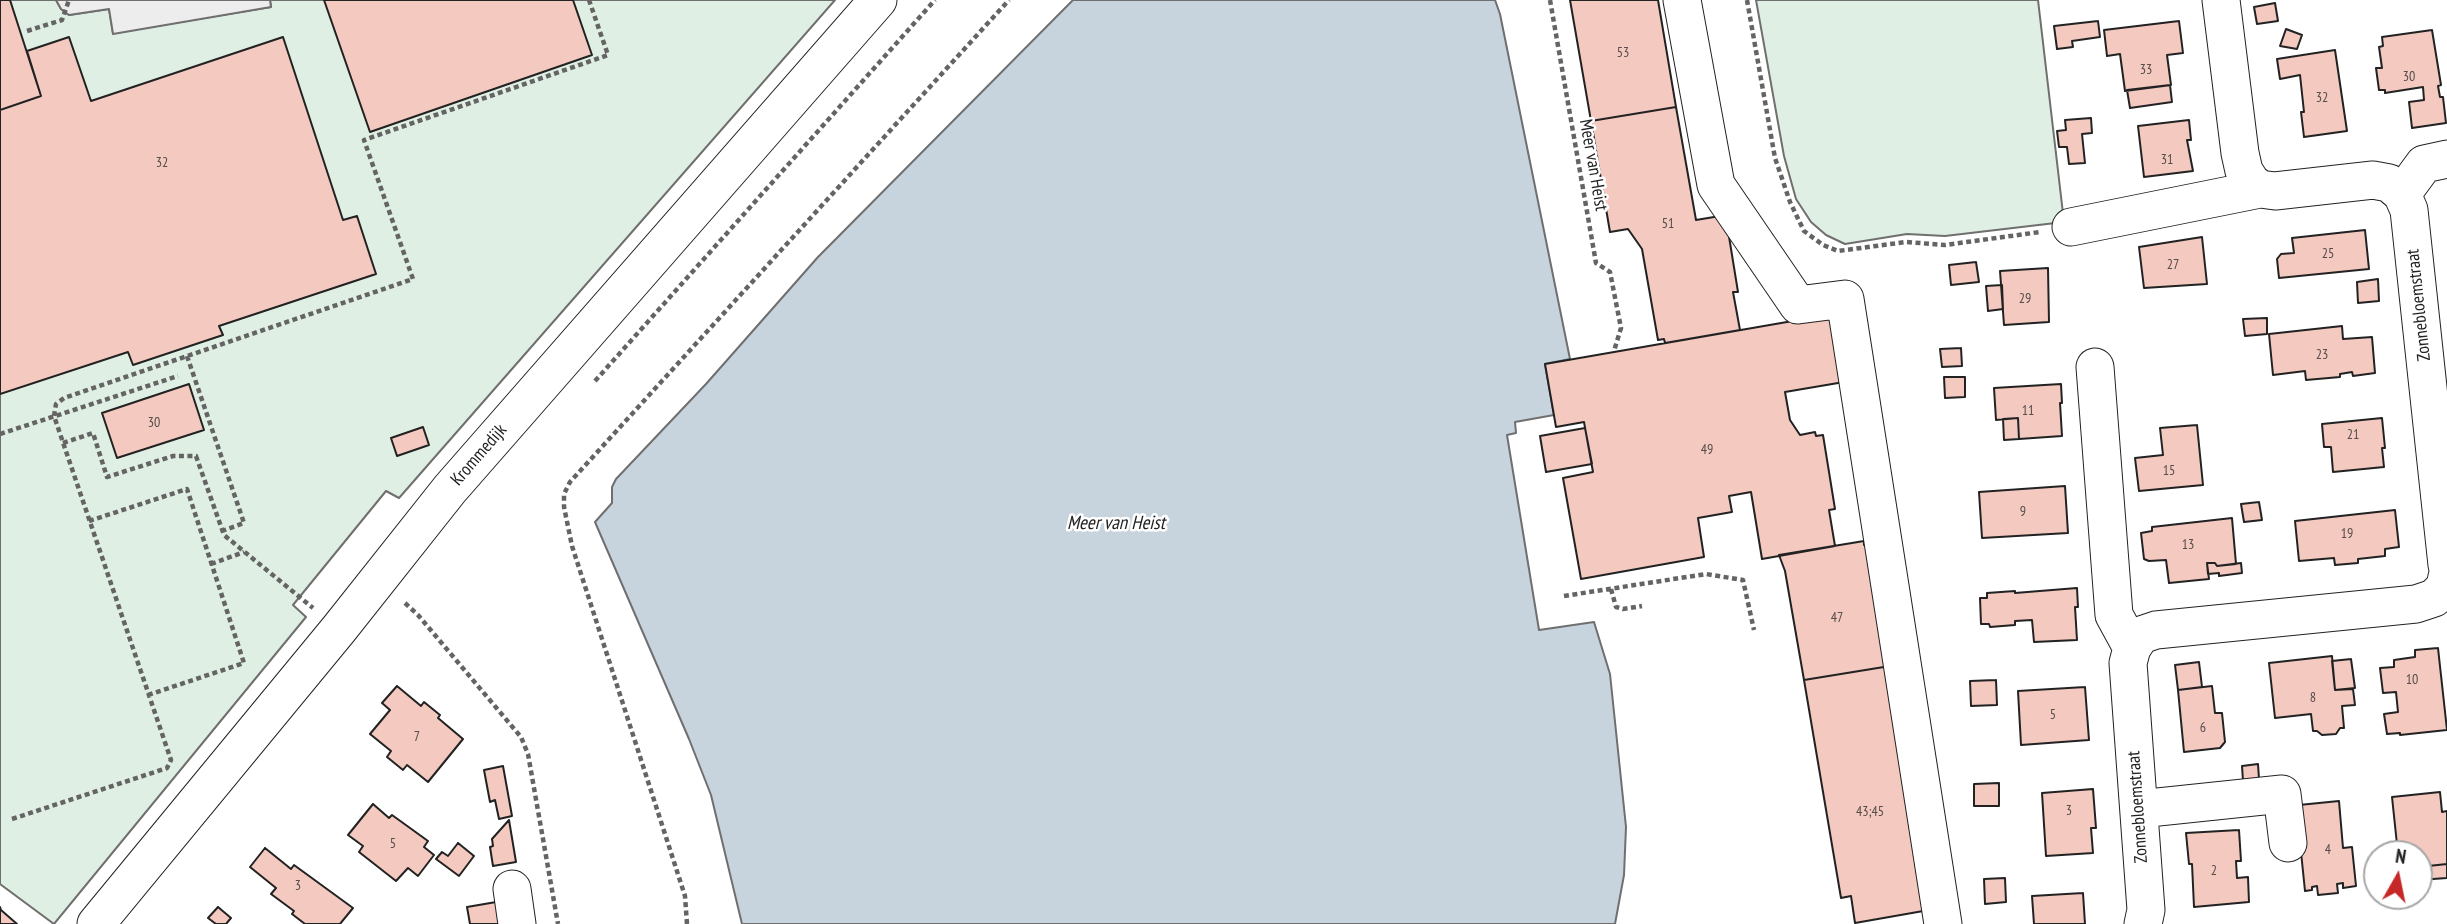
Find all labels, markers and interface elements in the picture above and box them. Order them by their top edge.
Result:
house number: 53 [1617,45,1629,61]
house number: 33 [2140,62,2152,78]
house number: 30 [2403,69,2415,85]
house number: 32 [2316,90,2328,106]
street label: Meer van Heist [1574,117,1612,213]
house number: 31 [2161,152,2173,168]
house number: 32 [156,155,168,171]
house number: 51 [1662,216,1674,232]
house number: 25 [2322,246,2334,262]
street label: Zonnebloemstraat [2402,248,2436,362]
house number: 27 [2167,257,2179,273]
house number: 29 [2019,291,2031,307]
house number: 23 [2316,347,2328,363]
house number: 11 [2022,403,2034,419]
house number: 30 [148,415,160,431]
street label: Krommedijk [446,420,512,490]
house number: 21 [2347,427,2359,443]
house number: 49 [1701,442,1713,458]
house number: 15 [2163,463,2175,479]
house number: 9 [2020,504,2026,520]
water label: Meer van Heist [1067,513,1165,535]
house number: 19 [2341,526,2353,542]
house number: 13 [2182,537,2194,553]
house number: 47 [1831,610,1843,626]
house number: 10 [2406,672,2418,688]
house number: 8 [2310,690,2316,706]
house number: 5 [2050,707,2056,723]
house number: 6 [2200,720,2206,736]
house number: 7 [414,729,420,745]
street label: Zonnebloemstraat [2123,750,2153,864]
house number: 3 [2066,803,2072,819]
house number: 43;45 [1856,804,1884,820]
house number: 5 [390,836,396,852]
north arrow [2363,840,2433,910]
house number: 4 [2325,842,2331,858]
text: N [2394,844,2408,869]
house number: 2 [2211,863,2217,879]
house number: 3 [295,878,301,894]

